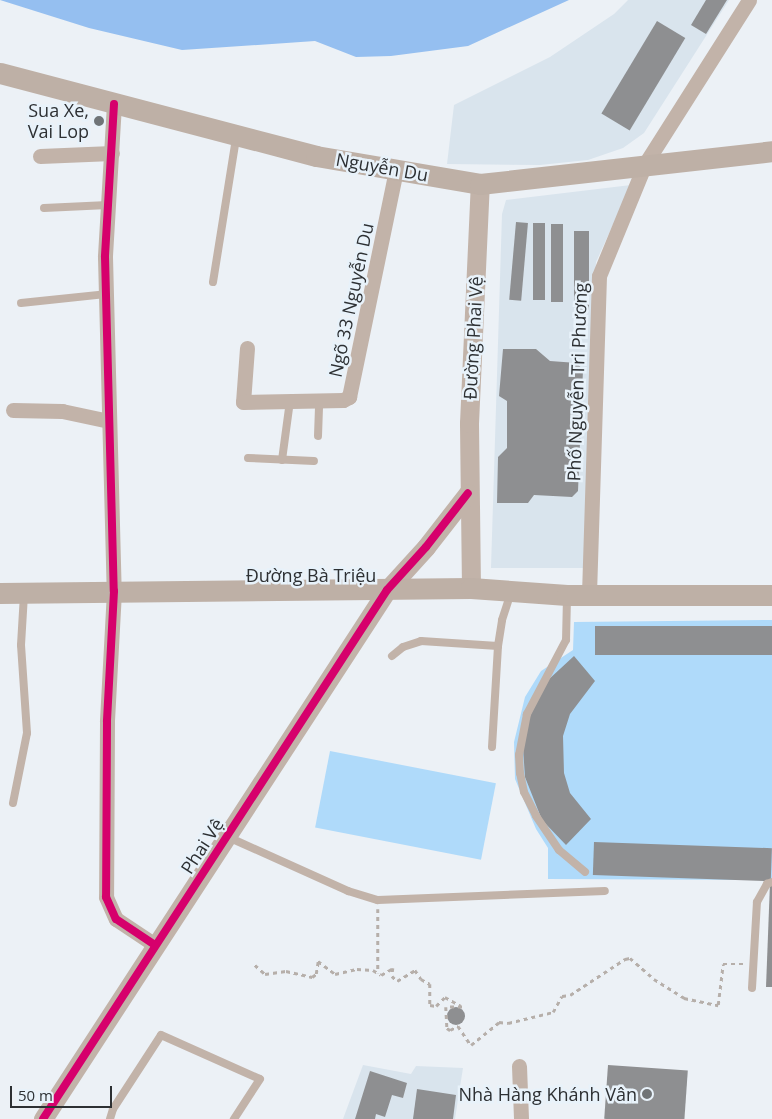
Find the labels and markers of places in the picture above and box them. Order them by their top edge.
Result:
place label: Sua Xe, Vai Lop [28,100,89,142]
marker: Sua Xe, Vai Lop [93,115,105,127]
place label: Nhà Hàng Khánh Vân [458,1083,637,1105]
marker: Nhà Hàng Khánh Vân [641,1088,653,1100]

